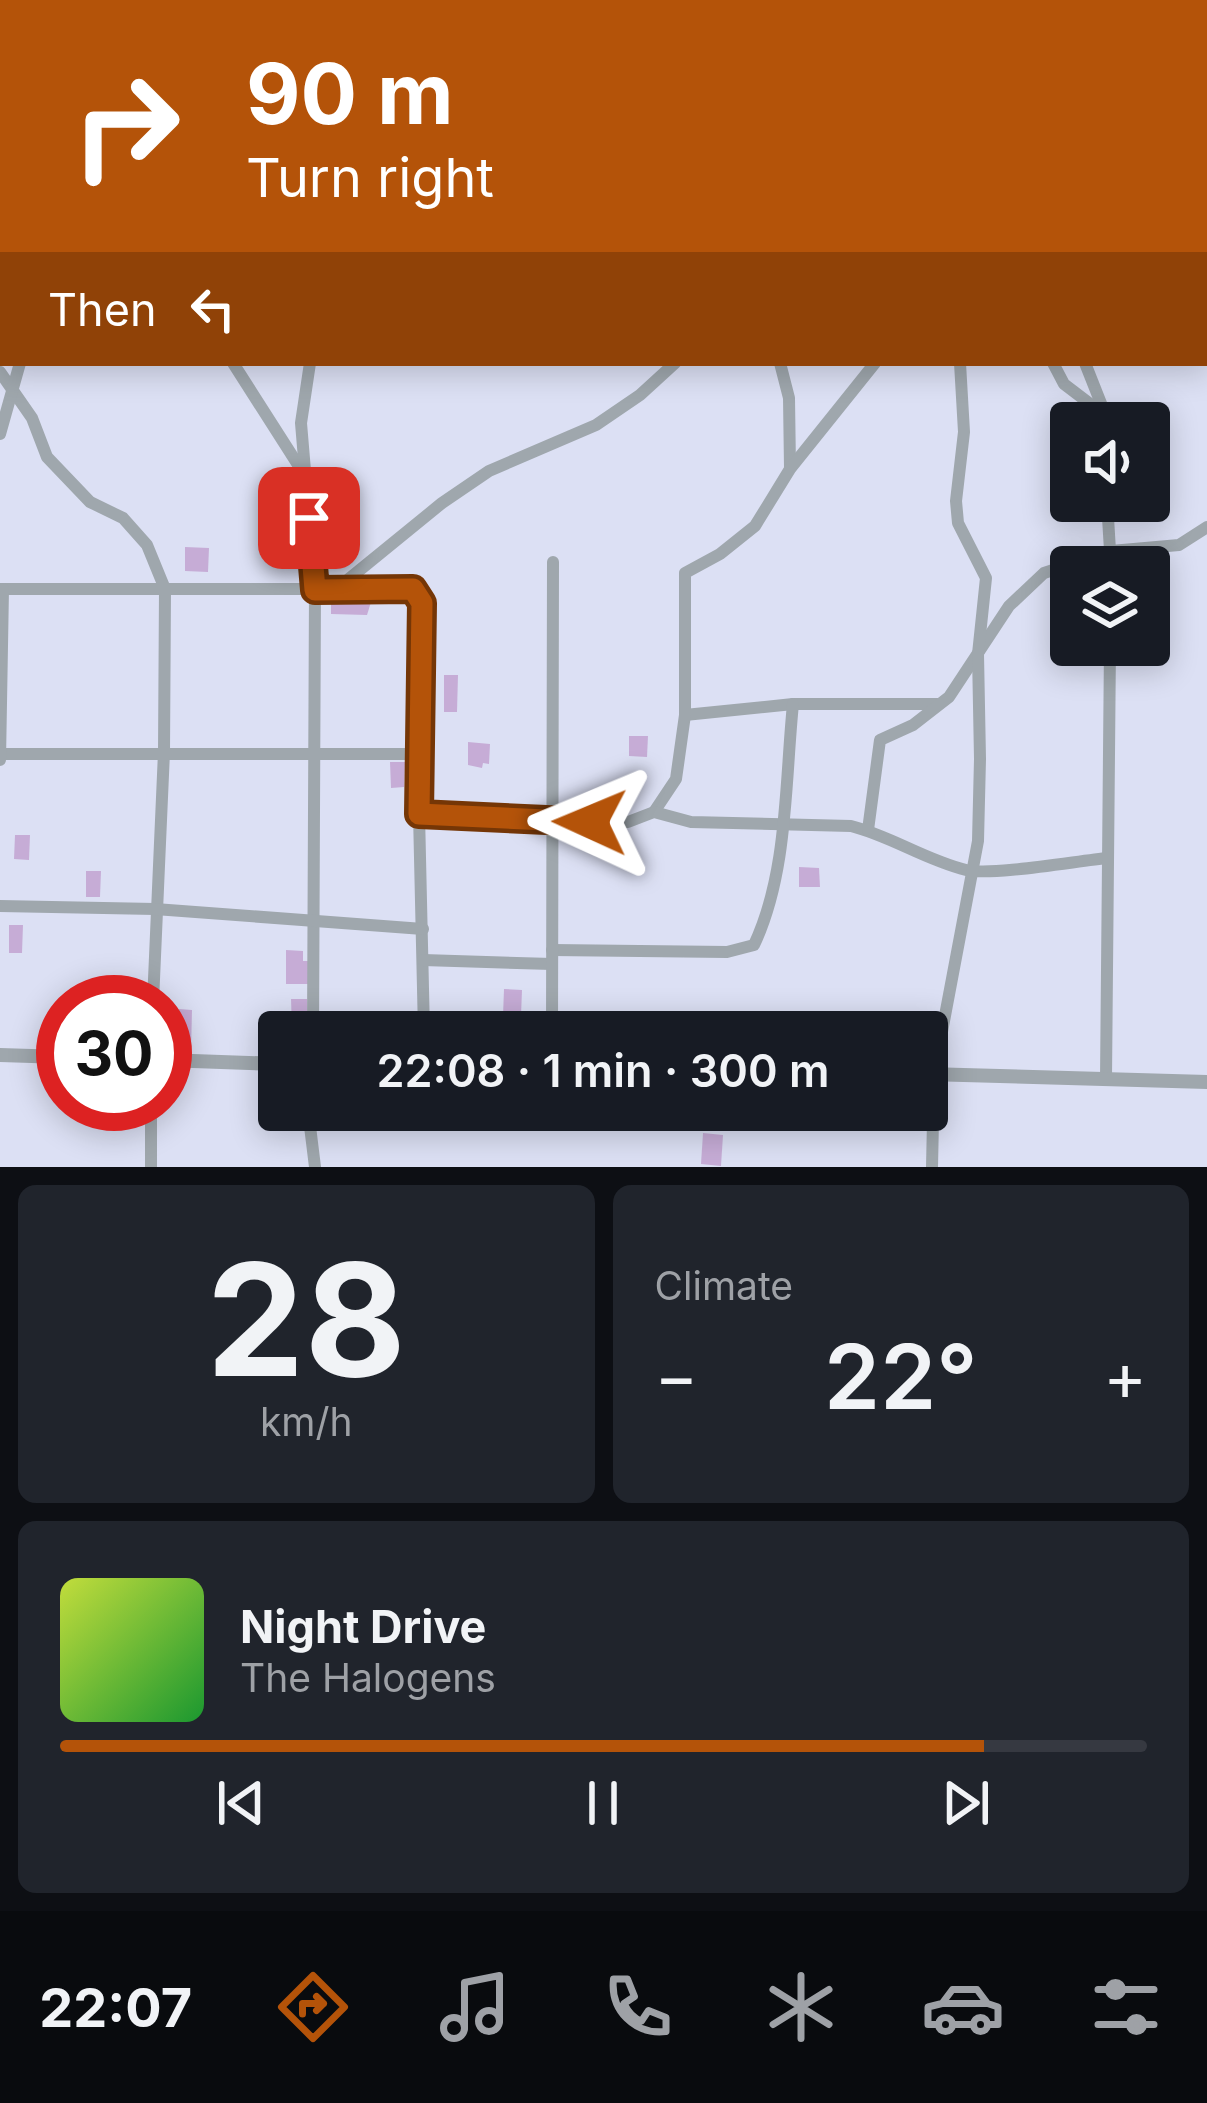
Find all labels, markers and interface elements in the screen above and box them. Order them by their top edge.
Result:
text: 90 m [246,43,454,144]
icon: right [48,48,204,204]
text: Turn right [246,145,494,210]
icon: left [180,276,246,342]
text: Then [48,282,156,337]
map controls [1050,402,1170,666]
button: sound [1050,402,1170,522]
pin [258,467,360,569]
icon: arrive [276,485,342,551]
button: layers [1050,546,1170,666]
position arrow [527,759,653,885]
speed limit sign: 30 [36,975,192,1131]
text: 22:08 · 1 min · 300 m [376,1043,830,1098]
text: 28 [206,1225,406,1414]
text: Climate [655,1262,793,1309]
text: 22° [824,1322,977,1431]
text: − [655,1336,698,1416]
text: + [1103,1336,1147,1416]
text: km/h [260,1398,353,1445]
text: Night Drive [240,1599,486,1654]
text: The Halogens [240,1654,496,1701]
icon: previous [208,1770,274,1836]
icon: pause [570,1770,636,1836]
icon: next [933,1770,999,1836]
icon: directions [271,1965,355,2049]
icon: music [433,1965,517,2049]
icon: phone [596,1965,680,2049]
icon: climate [759,1965,843,2049]
icon: car [921,1965,1005,2049]
icon: filters [1084,1965,1168,2049]
text: 22:07 [39,1975,192,2040]

